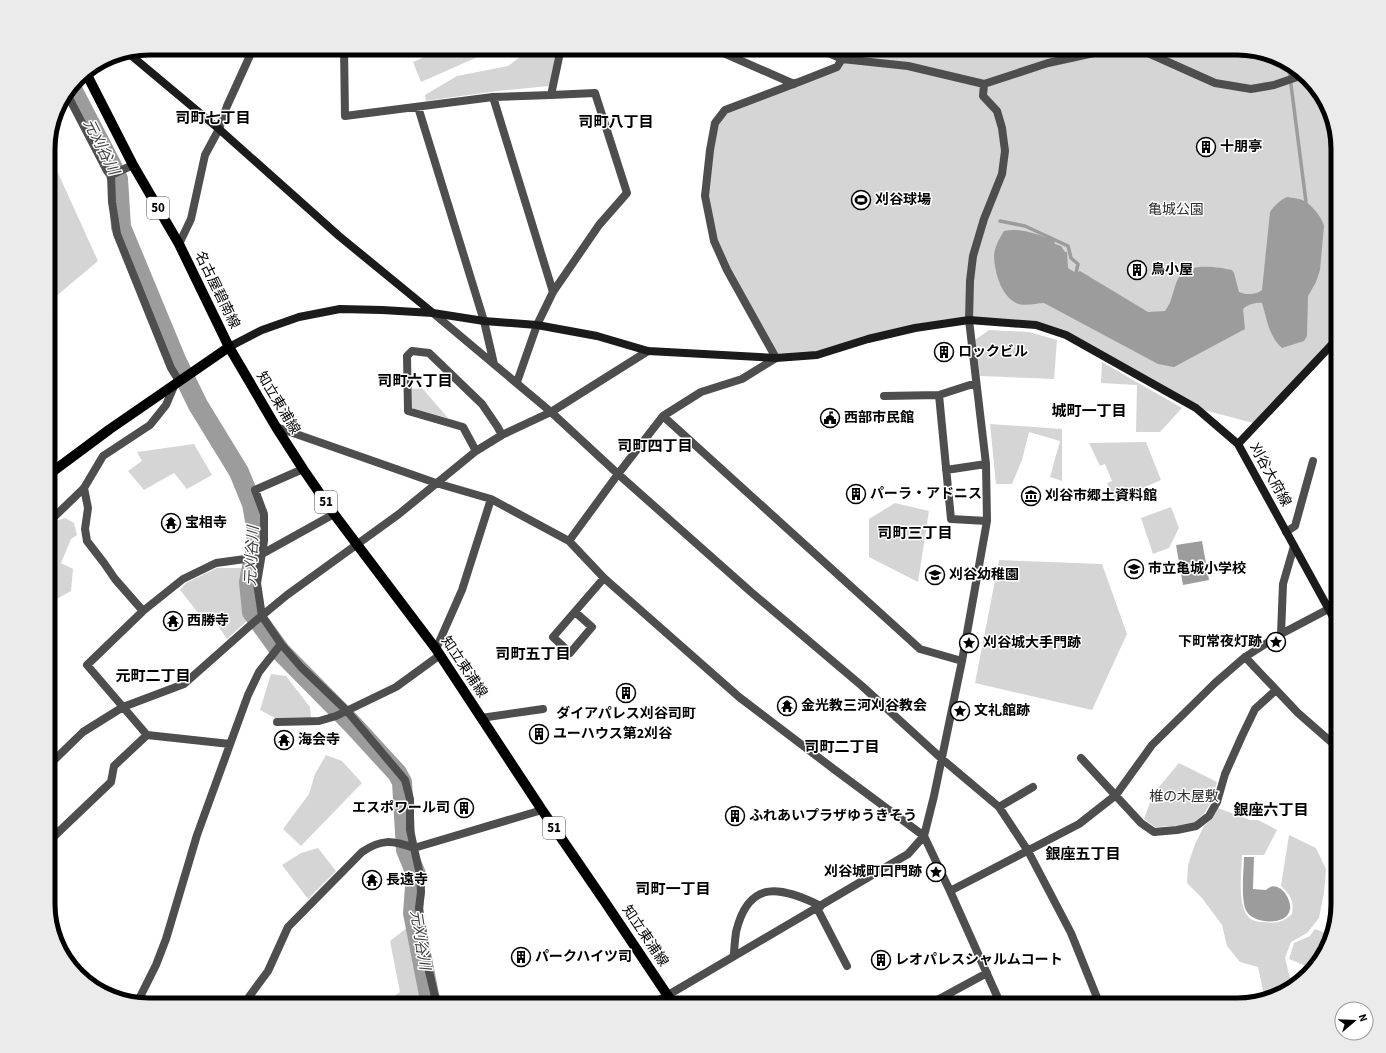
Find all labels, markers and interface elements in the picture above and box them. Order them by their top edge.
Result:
district label: 司町七丁目 [175,108,251,129]
district label: 司町八丁目 [578,112,654,133]
water label: 元刈谷川 [78,115,125,180]
building icon: 十朋亭 [1195,136,1217,158]
place label: 十朋亭 [1220,137,1262,157]
sports icon: 刈谷球場 [850,189,872,211]
place label: 刈谷球場 [875,190,931,210]
road number: 50 [147,197,169,219]
park label: 亀城公園 [1148,200,1204,220]
street label: 名古屋碧南線 [190,248,244,332]
building icon: 鳥小屋 [1126,259,1148,281]
place label: 鳥小屋 [1151,260,1193,280]
building icon: ロックビル [933,341,955,363]
place label: ロックビル [958,342,1028,362]
street label: 知立東浦線 [251,368,305,438]
district label: 司町六丁目 [377,371,453,392]
district label: 城町一丁目 [1051,401,1127,422]
public building icon: 西部市民館 [819,407,841,429]
place label: 西部市民館 [844,408,914,428]
district label: 司町四丁目 [617,436,693,457]
street label: 刈谷大府線 [1244,440,1296,510]
building icon: パーラ・アドニス [845,483,867,505]
place label: パーラ・アドニス [870,484,982,504]
museum icon: 刈谷市郷土資料館 [1020,485,1042,507]
place label: 刈谷市郷土資料館 [1045,486,1157,506]
road number: 51 [315,491,337,513]
temple icon: 宝相寺 [160,512,182,534]
place label: 宝相寺 [185,513,227,533]
district label: 司町三丁目 [877,523,953,544]
water label: 元刈谷川 [240,524,264,587]
school or university icon: 市立亀城小学校 [1123,558,1145,580]
place label: 市立亀城小学校 [1148,559,1246,579]
school or university icon: 刈谷幼稚園 [924,564,946,586]
place label: 刈谷幼稚園 [949,565,1019,585]
temple icon: 西勝寺 [162,610,184,632]
place label: 西勝寺 [187,611,229,631]
place icon: 下町常夜灯跡 [1265,631,1287,653]
street label: 知立東浦線 [436,632,492,702]
place icon: 刈谷城大手門跡 [958,632,980,654]
place label: 下町常夜灯跡 [1178,632,1262,652]
place label: 刈谷城大手門跡 [983,633,1081,653]
district label: 司町五丁目 [495,644,571,665]
district label: 元町二丁目 [115,666,191,687]
building icon: ダイアパレス刈谷司町 [615,682,637,704]
temple icon: 金光教三河刈谷教会 [776,695,798,717]
place label: 金光教三河刈谷教会 [801,696,927,716]
place icon: 文礼館跡 [949,700,971,722]
place label: 文礼館跡 [974,701,1030,721]
place label: ダイアパレス刈谷司町 [556,704,696,724]
building icon: ユーハウス第2刈谷 [528,723,550,745]
place label: ユーハウス第2刈谷 [553,724,673,744]
temple icon: 海会寺 [273,729,295,751]
place label: 海会寺 [298,730,340,750]
district label: 司町二丁目 [804,737,880,758]
park label: 椎の木屋敷 [1149,787,1219,807]
building icon: エスポワール司 [453,797,475,819]
place label: エスポワール司 [352,798,450,818]
district label: 銀座六丁目 [1233,800,1309,821]
building icon: ふれあいプラザゆうきそう [724,805,746,827]
place label: ふれあいプラザゆうきそう [749,806,917,826]
road number: 51 [543,817,565,839]
district label: 銀座五丁目 [1045,844,1121,865]
place icon: 刈谷城町口門跡 [925,861,947,883]
place label: 刈谷城町口門跡 [824,862,922,882]
temple icon: 長遠寺 [361,869,383,891]
place label: 長遠寺 [386,870,428,890]
district label: 司町一丁目 [635,879,711,900]
street label: 知立東浦線 [617,901,673,971]
water label: 元刈谷川 [405,909,435,973]
building icon: パークハイツ司 [510,946,532,968]
place label: パークハイツ司 [535,947,632,967]
building icon: レオパレスシャルムコート [870,949,892,971]
place label: レオパレスシャルムコート [895,950,1063,970]
north arrow [1334,1001,1374,1041]
text: N [1355,1012,1371,1024]

